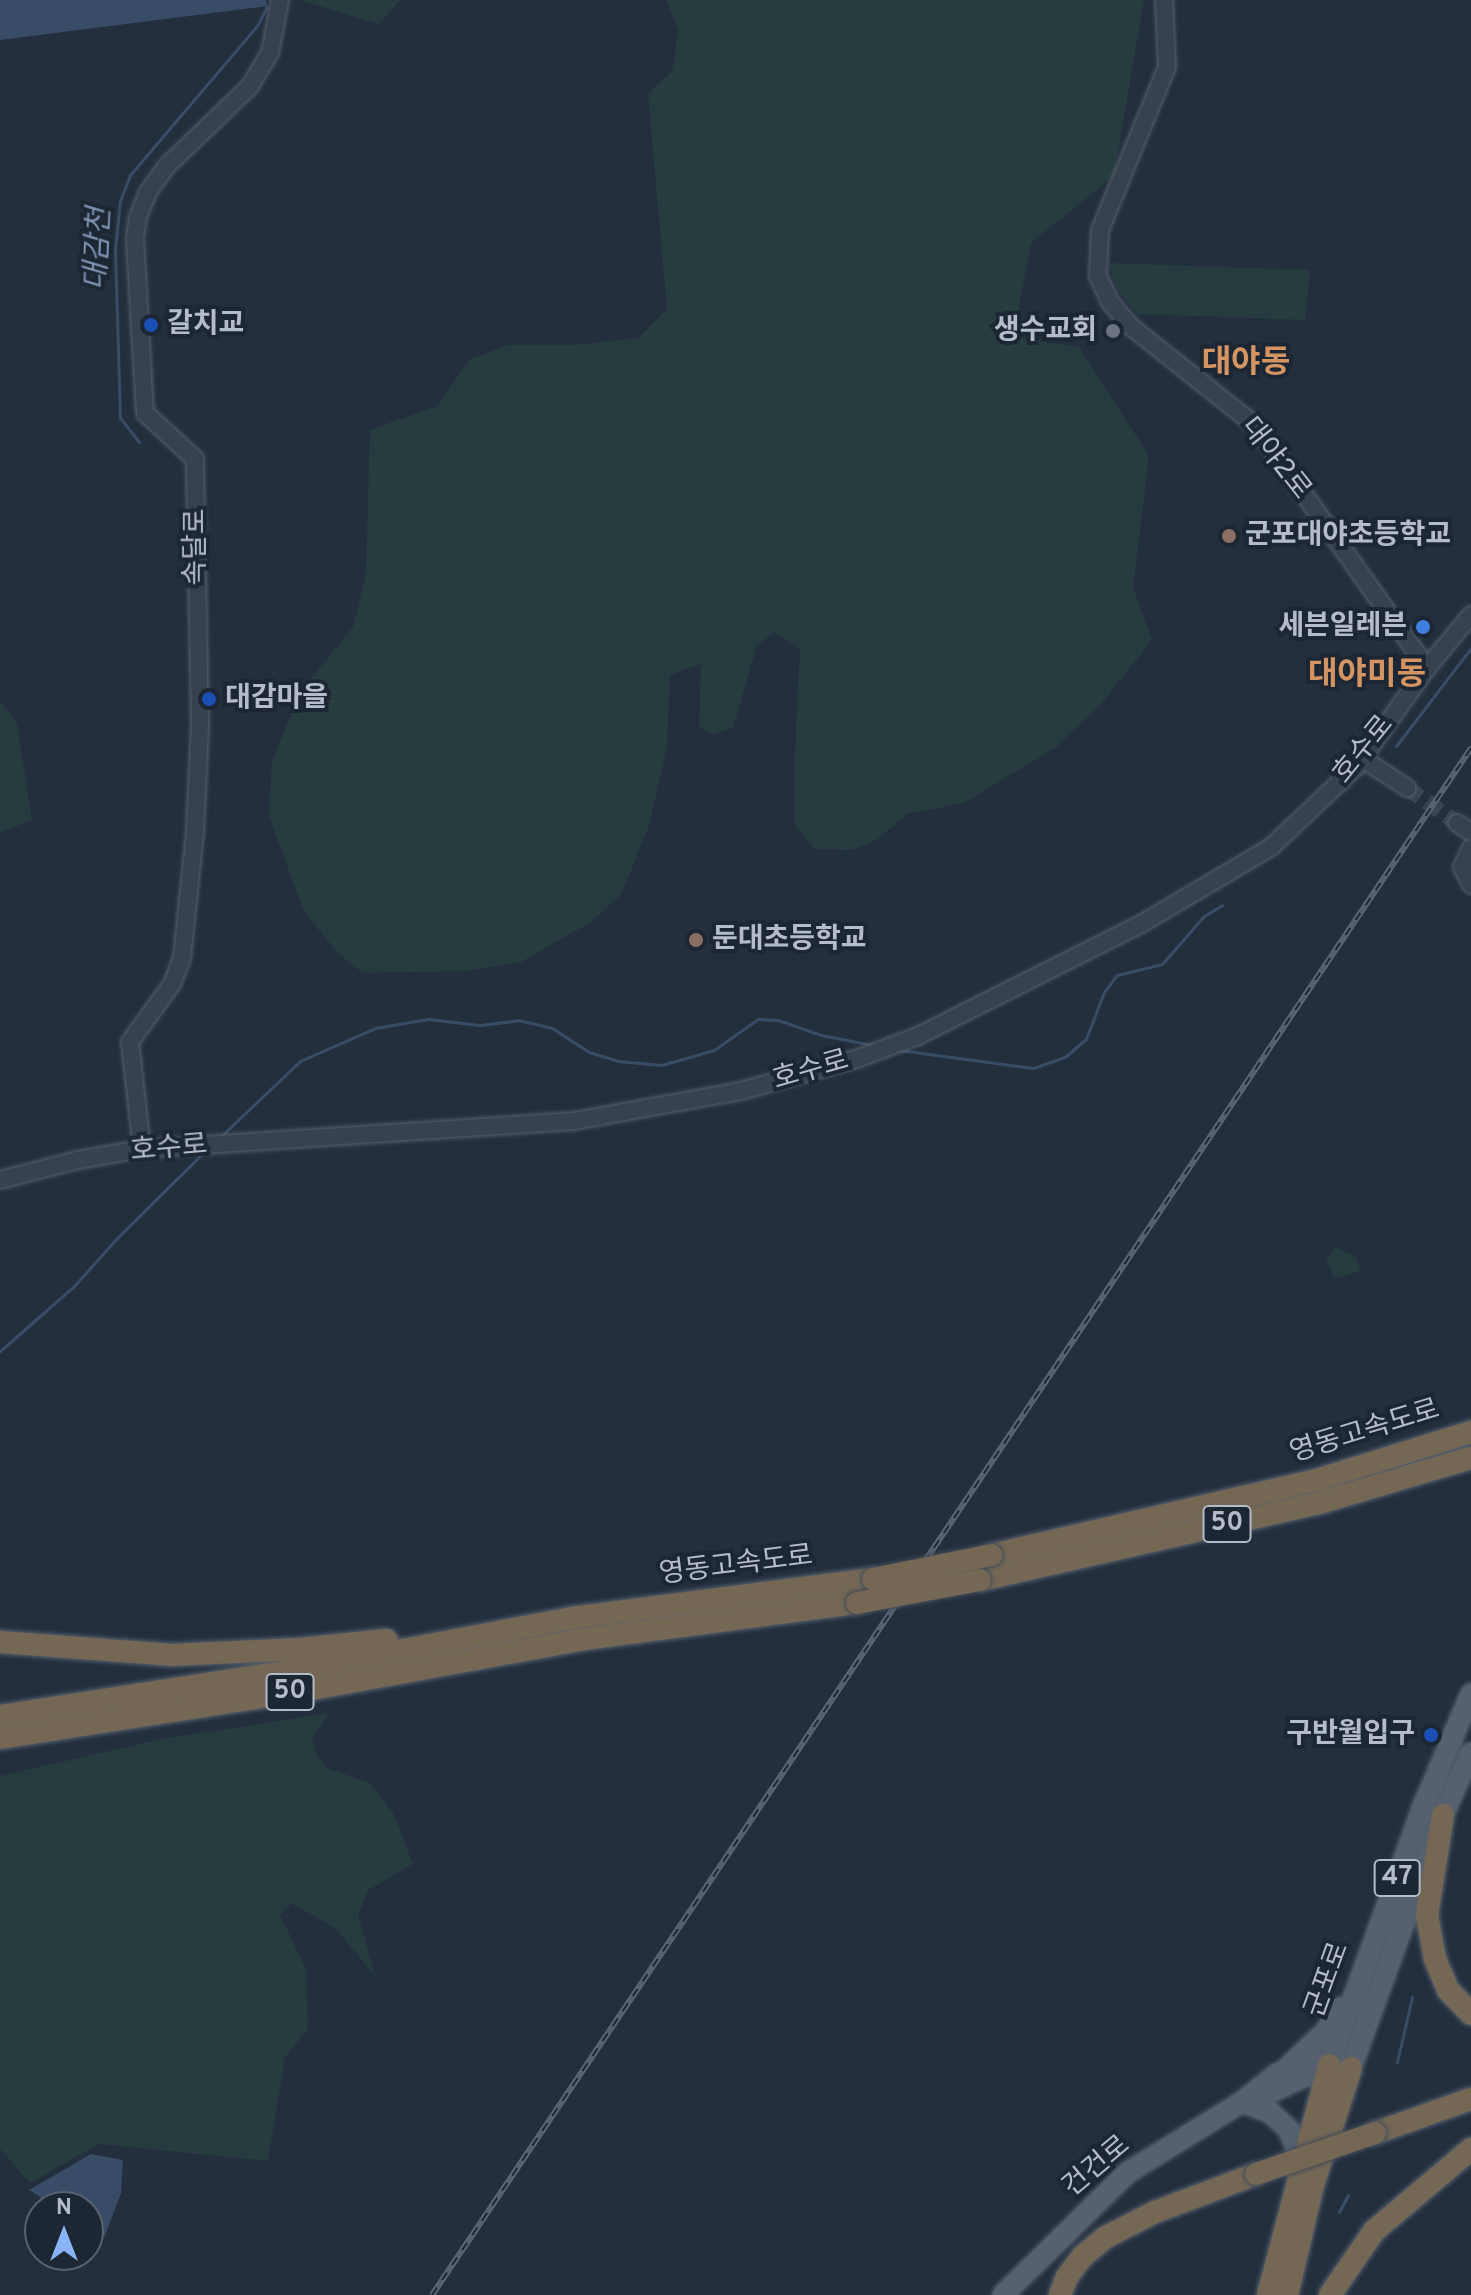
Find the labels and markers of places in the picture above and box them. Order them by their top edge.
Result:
place label: 갈치교 [167,308,244,342]
place label: 생수교회 [994,314,1097,348]
marker: 갈치교 [142,316,160,334]
marker: 생수교회 [1104,322,1122,340]
place label: 군포대야초등학교 [1245,519,1451,553]
marker: 군포대야초등학교 [1220,527,1238,545]
place label: 세븐일레븐 [1278,610,1407,644]
marker: 세븐일레븐 [1414,618,1432,636]
place label: 대감마을 [225,682,328,716]
marker: 대감마을 [200,690,218,708]
place label: 둔대초등학교 [712,923,867,957]
marker: 둔대초등학교 [687,931,705,949]
place label: 구반월입구 [1286,1718,1415,1752]
marker: 구반월입구 [1422,1726,1440,1744]

